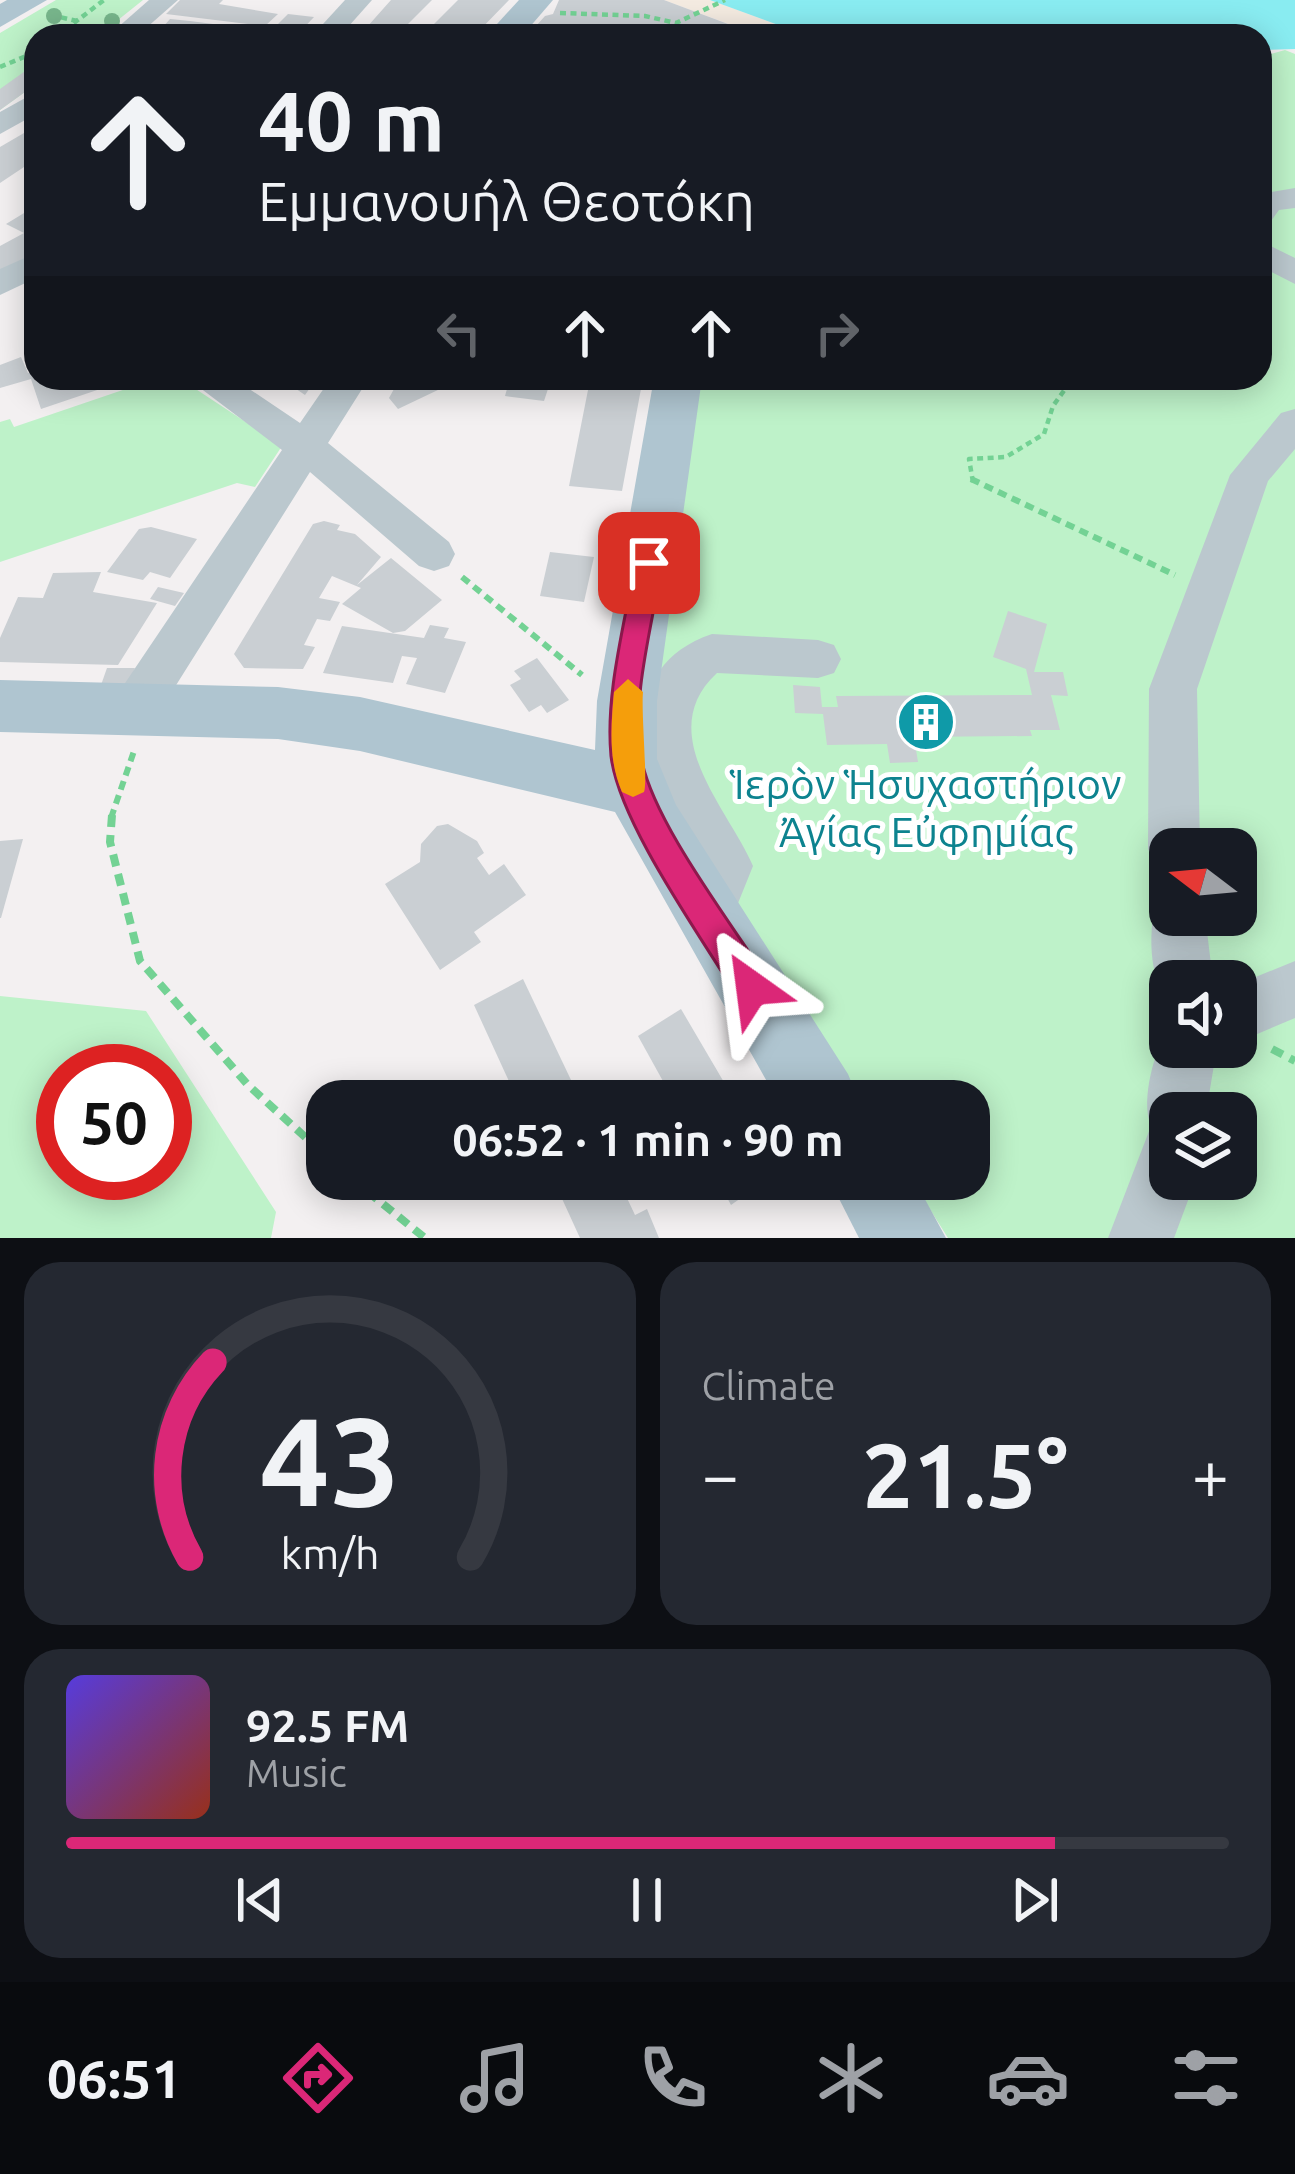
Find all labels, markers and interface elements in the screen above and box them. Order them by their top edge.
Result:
icon: ahead [60,72,216,228]
text: 40 m [258,73,445,167]
text: Εμμανουήλ Θεοτόκη [258,171,755,231]
icon: left [426,300,492,366]
icon: ahead [552,300,618,366]
icon: ahead [678,300,744,366]
icon: right [804,300,870,366]
pin [598,512,700,614]
icon: arrive [616,530,682,596]
building icon: Ἱερὸν Ἡσυχαστήριον Ἀγίας Εὐφημίας [895,691,957,753]
place label: Ἱερὸν Ἡσυχαστήριον Ἀγίας Εὐφημίας [729,760,1121,855]
north arrow [1149,828,1257,936]
map controls [1149,828,1257,1200]
position arrow [689,925,815,1051]
button: sound [1149,960,1257,1068]
speed limit sign: 50 [36,1044,192,1200]
button: layers [1149,1092,1257,1200]
text: 06:52 · 1 min · 90 m [452,1114,844,1165]
text: Climate [702,1364,836,1407]
text: 43 [259,1390,400,1530]
text: 21.5° [862,1424,1068,1525]
text: − [702,1437,739,1511]
text: + [1192,1437,1229,1511]
text: km/h [280,1528,379,1576]
text: 92.5 FM [246,1700,409,1751]
text: Music [246,1751,347,1794]
icon: previous [227,1867,293,1933]
icon: pause [614,1867,680,1933]
icon: next [1002,1867,1068,1933]
icon: directions [276,2036,360,2120]
icon: music [453,2036,537,2120]
icon: phone [631,2036,715,2120]
icon: climate [809,2036,893,2120]
icon: car [986,2036,1070,2120]
icon: filters [1164,2036,1248,2120]
text: 06:51 [47,2048,182,2108]

